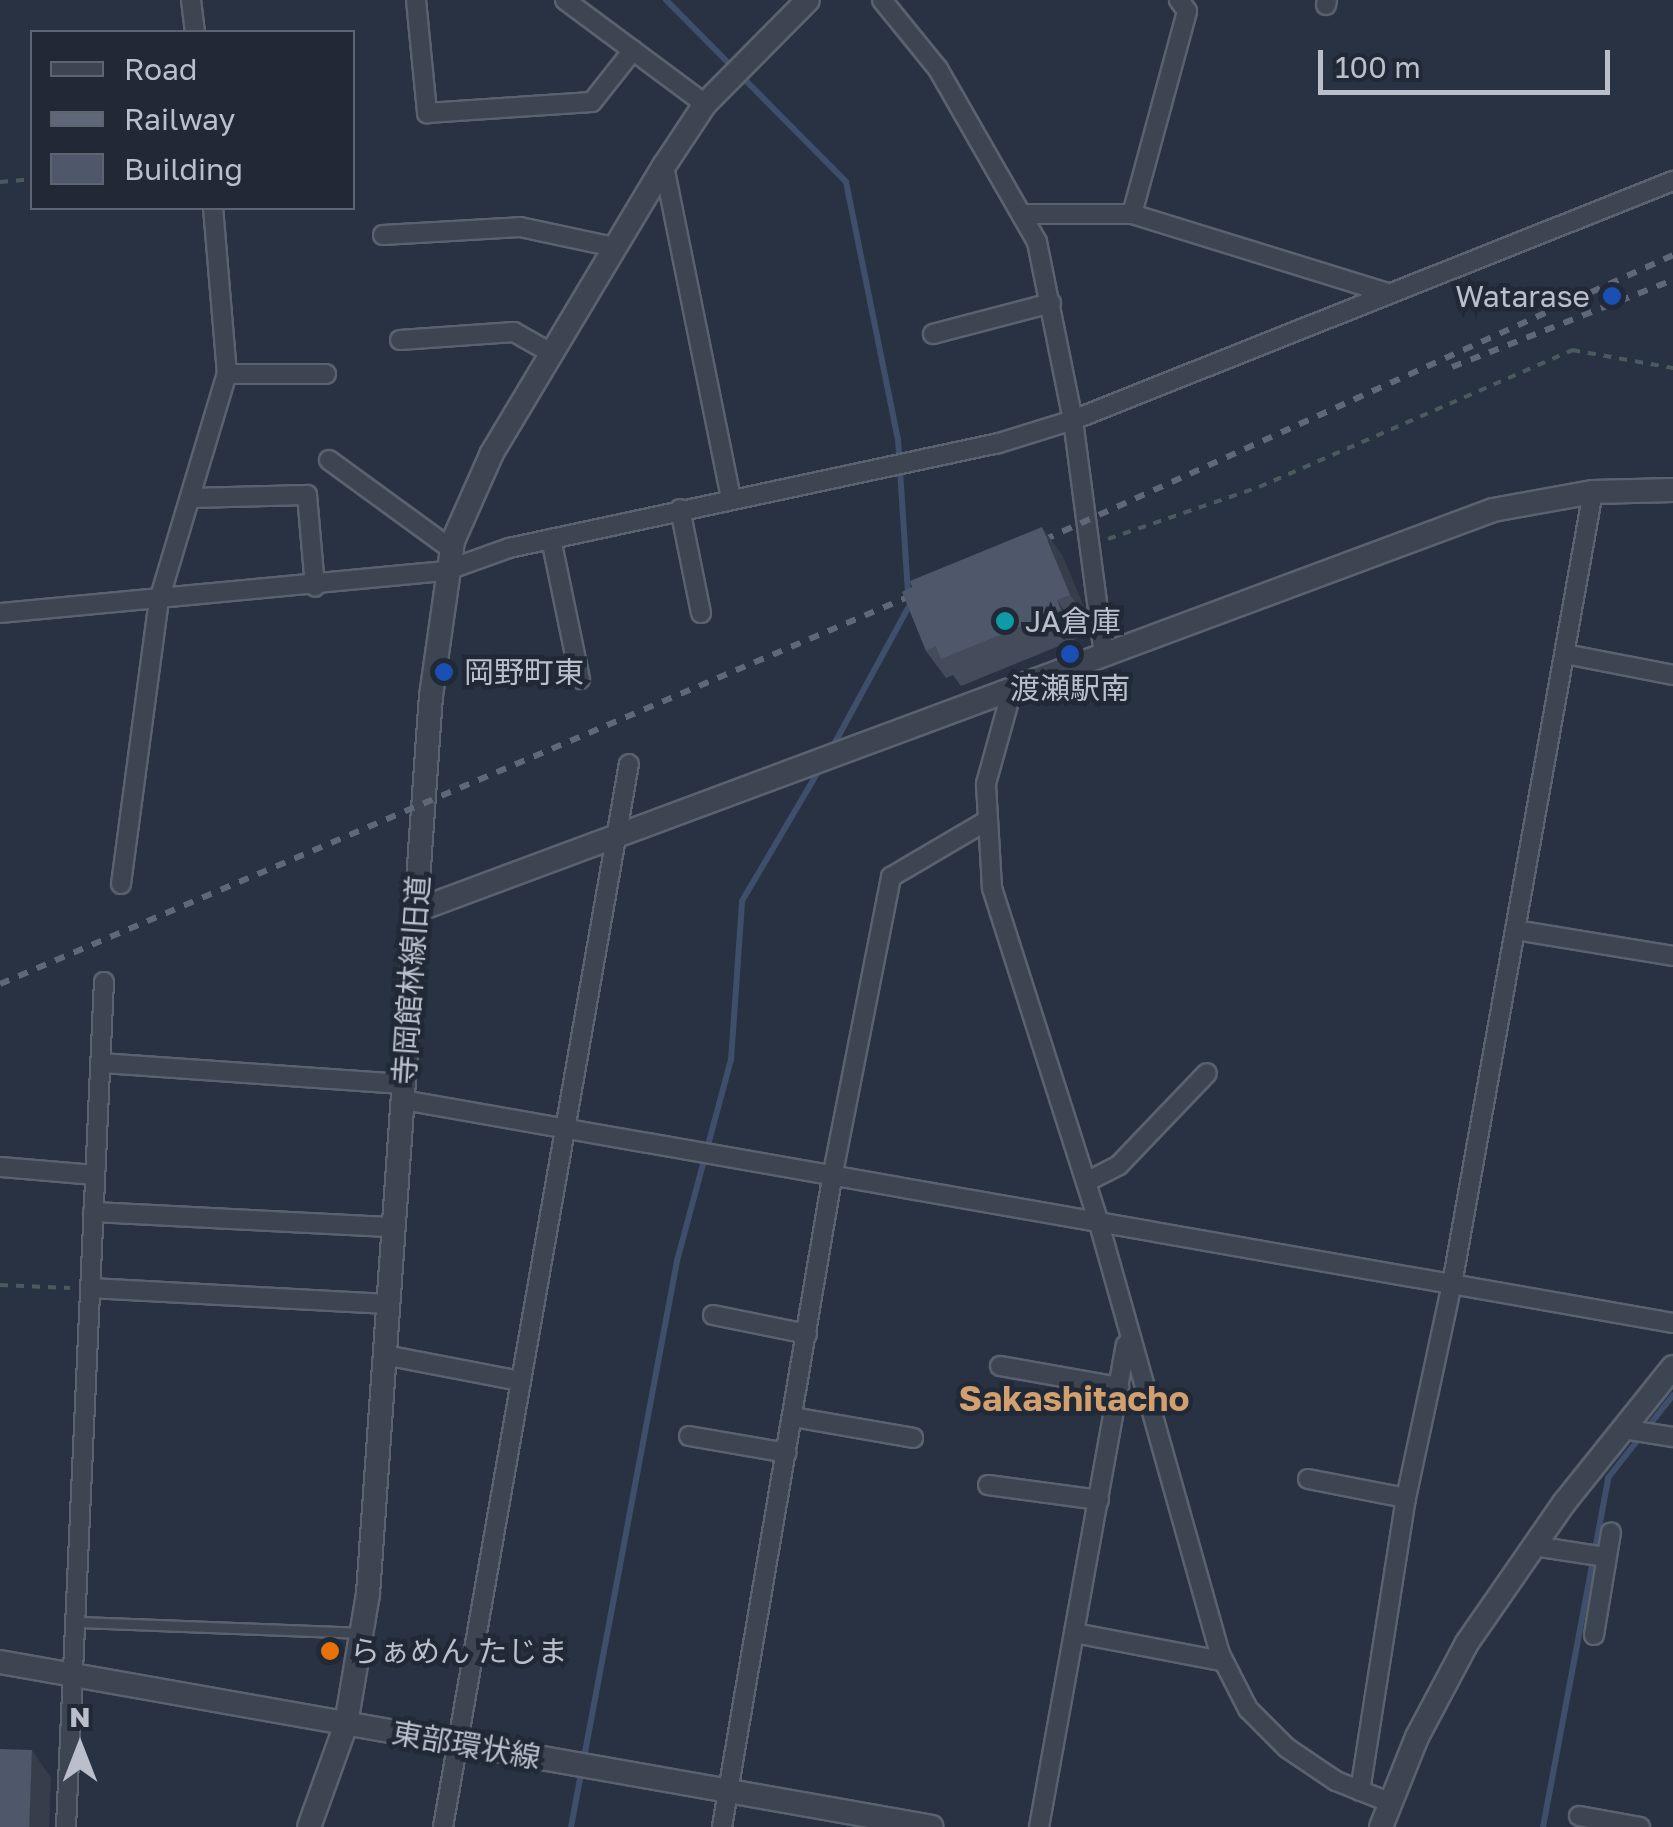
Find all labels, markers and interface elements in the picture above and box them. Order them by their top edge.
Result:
legend [30,30,355,210]
scale bar [1323,30,1616,92]
text: 100 m [1335,49,1421,85]
text: Road [124,51,198,87]
text: Railway [124,101,235,137]
text: Building [124,151,243,187]
place label: Watarase [1455,278,1590,314]
marker: Watarase [1599,283,1625,309]
place label: JA倉庫 [1025,603,1121,639]
marker: JA倉庫 [994,610,1016,632]
marker: 渡瀬駅南 [1059,643,1081,665]
place label: 岡野町東 [464,654,584,690]
marker: 岡野町東 [433,661,455,683]
place label: 渡瀬駅南 [1010,670,1130,706]
street label: 寺岡館林線旧道 [386,874,436,1086]
district label: Sakashitacho [959,1377,1189,1419]
place label: らぁめん たじま [350,1633,567,1669]
marker: らぁめん たじま [319,1640,341,1662]
north arrow [30,1697,130,1797]
text: N [69,1700,91,1733]
street label: 東部環状線 [389,1714,543,1776]

